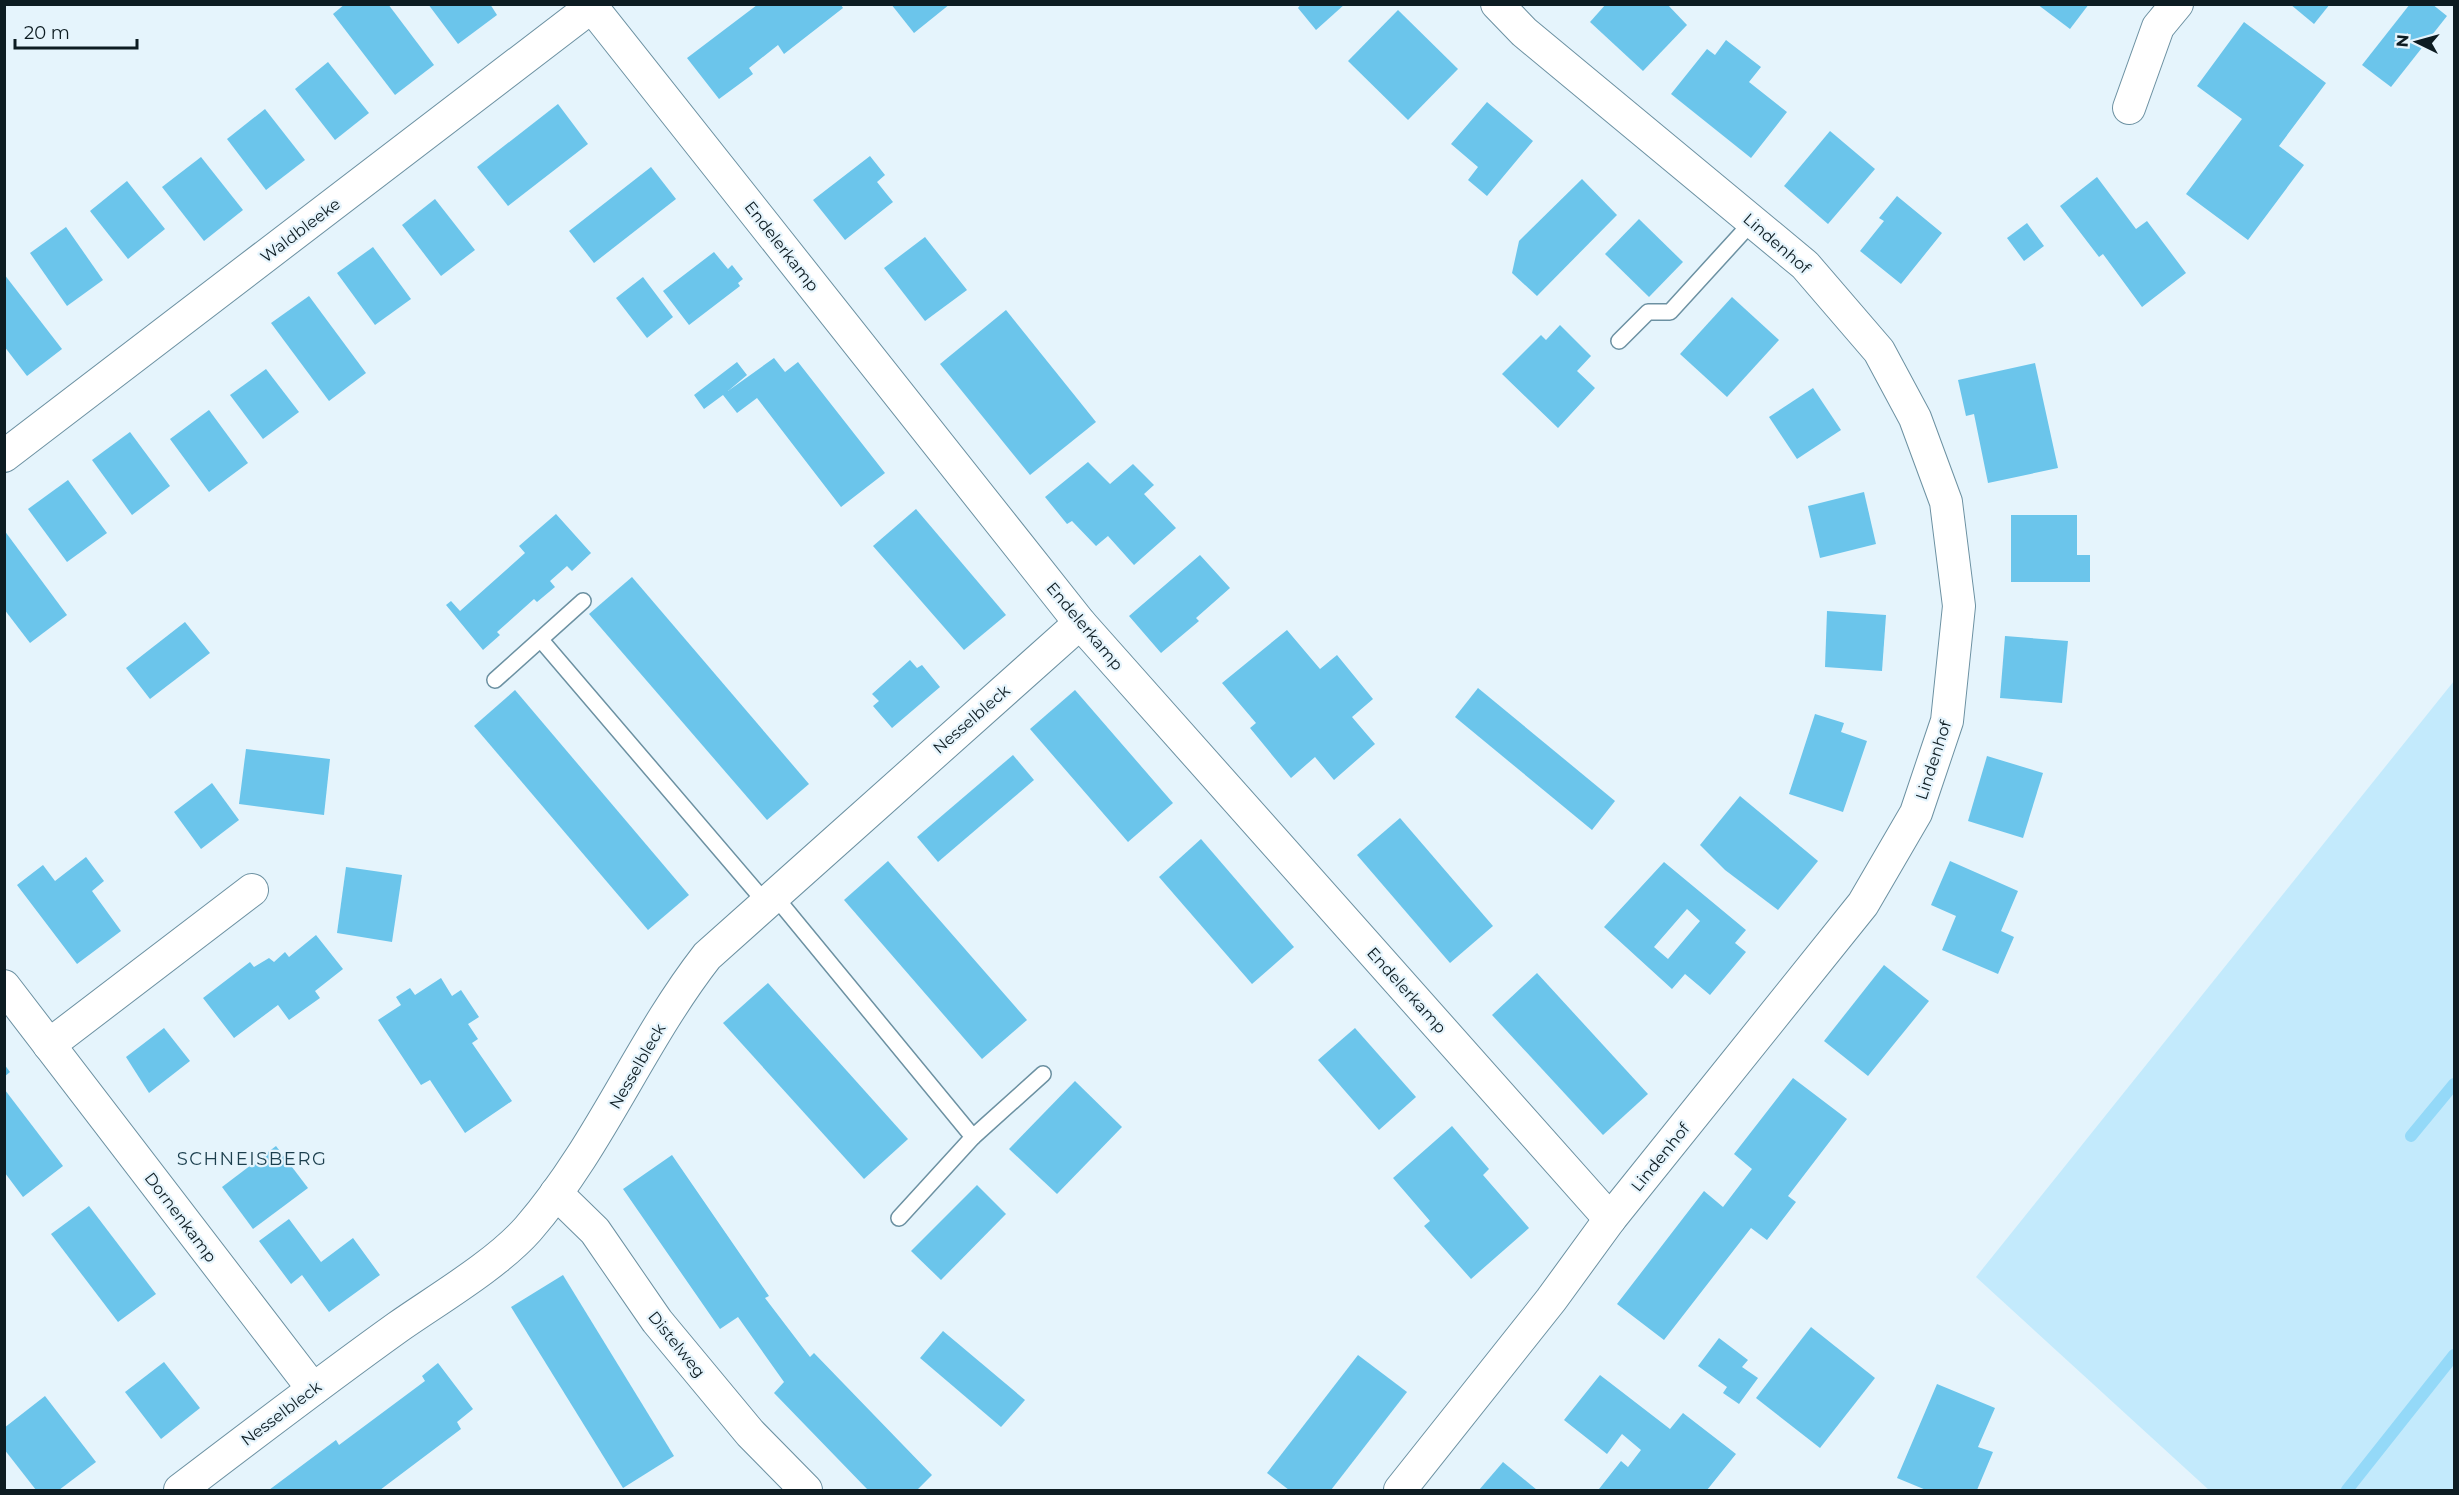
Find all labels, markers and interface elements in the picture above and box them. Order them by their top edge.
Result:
scale bar [15,12,136,50]
north arrow [2387,12,2447,72]
text: 20 m [24,22,70,44]
text: N [2393,33,2413,48]
street label: Waldbleeke [257,194,344,267]
street label: Endelerkamp [741,198,823,295]
street label: Lindenhof [1739,209,1814,278]
street label: Endelerkamp [1042,578,1127,674]
street label: Nesselbleck [929,681,1014,758]
street label: Lindenhof [1912,718,1955,802]
street label: Endelerkamp [1363,943,1450,1037]
street label: Nesselbleck [605,1020,670,1112]
street label: Lindenhof [1627,1119,1694,1195]
district label: SCHNEISBERG [177,1148,327,1170]
street label: Dornenkamp [141,1169,221,1266]
street label: Distelweg [644,1307,709,1381]
street label: Nesselbleck [237,1377,326,1450]

